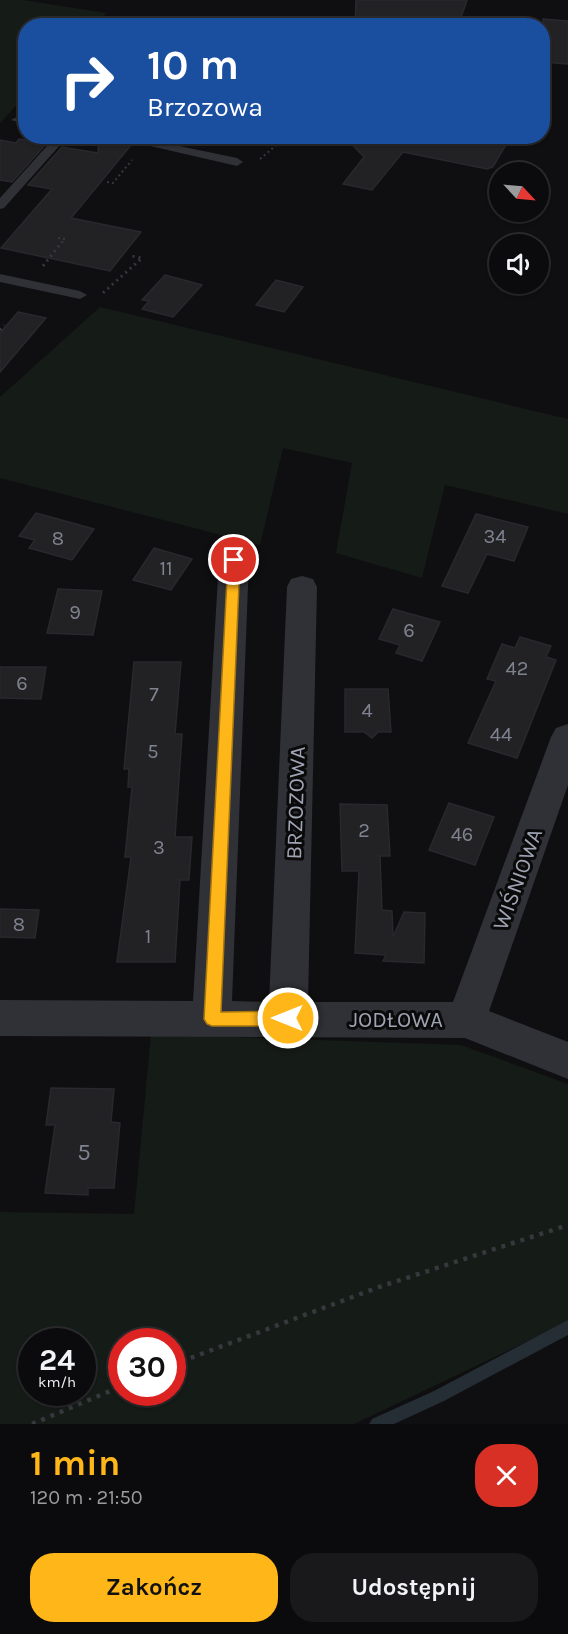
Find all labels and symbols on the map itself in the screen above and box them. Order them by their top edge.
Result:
north arrow [489,162,549,222]
house number: 34 [484,525,506,548]
house number: 8 [52,527,64,550]
pin [208,534,259,585]
house number: 11 [159,557,173,580]
house number: 9 [69,601,81,624]
house number: 6 [403,619,415,642]
house number: 42 [506,657,528,680]
house number: 6 [16,672,28,695]
house number: 7 [149,683,159,706]
house number: 4 [361,699,373,722]
house number: 44 [490,723,512,746]
house number: 5 [147,740,159,763]
street label: BRZOZOWA [281,746,311,860]
house number: 2 [358,819,370,842]
house number: 46 [451,823,473,846]
street label: WIŚNIOWA [487,824,548,934]
house number: 3 [153,836,165,859]
house number: 8 [13,913,25,936]
house number: 1 [145,925,151,948]
position arrow [256,986,320,1050]
street label: JODŁOWA [349,1007,443,1033]
house number: 5 [77,1138,91,1166]
speed limit sign: 30 [108,1328,186,1406]

